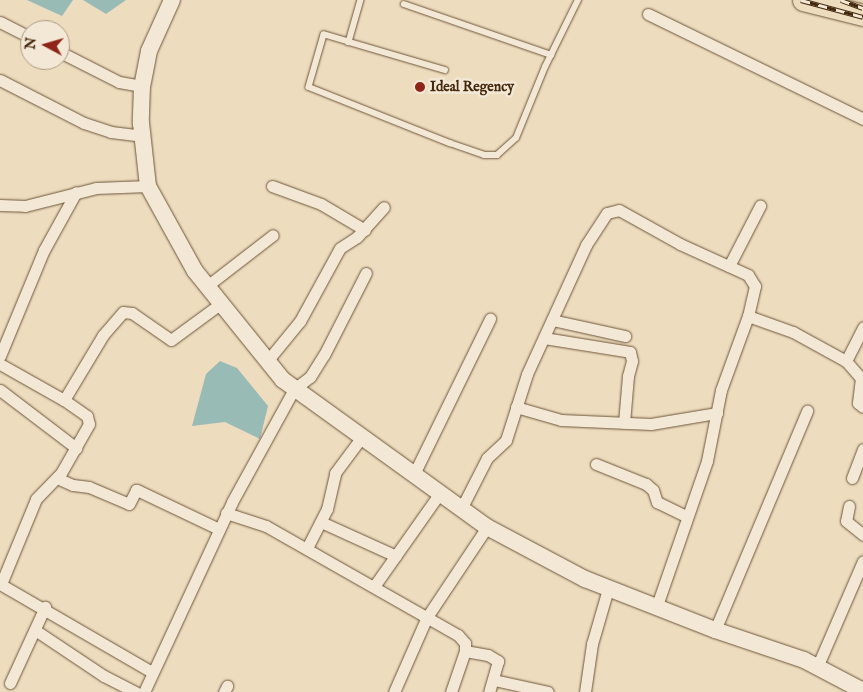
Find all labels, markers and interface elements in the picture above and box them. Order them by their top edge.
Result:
north arrow [20,20,70,70]
text: N [21,37,41,51]
place label: Ideal Regency [430,79,514,95]
marker: Ideal Regency [414,81,426,93]

